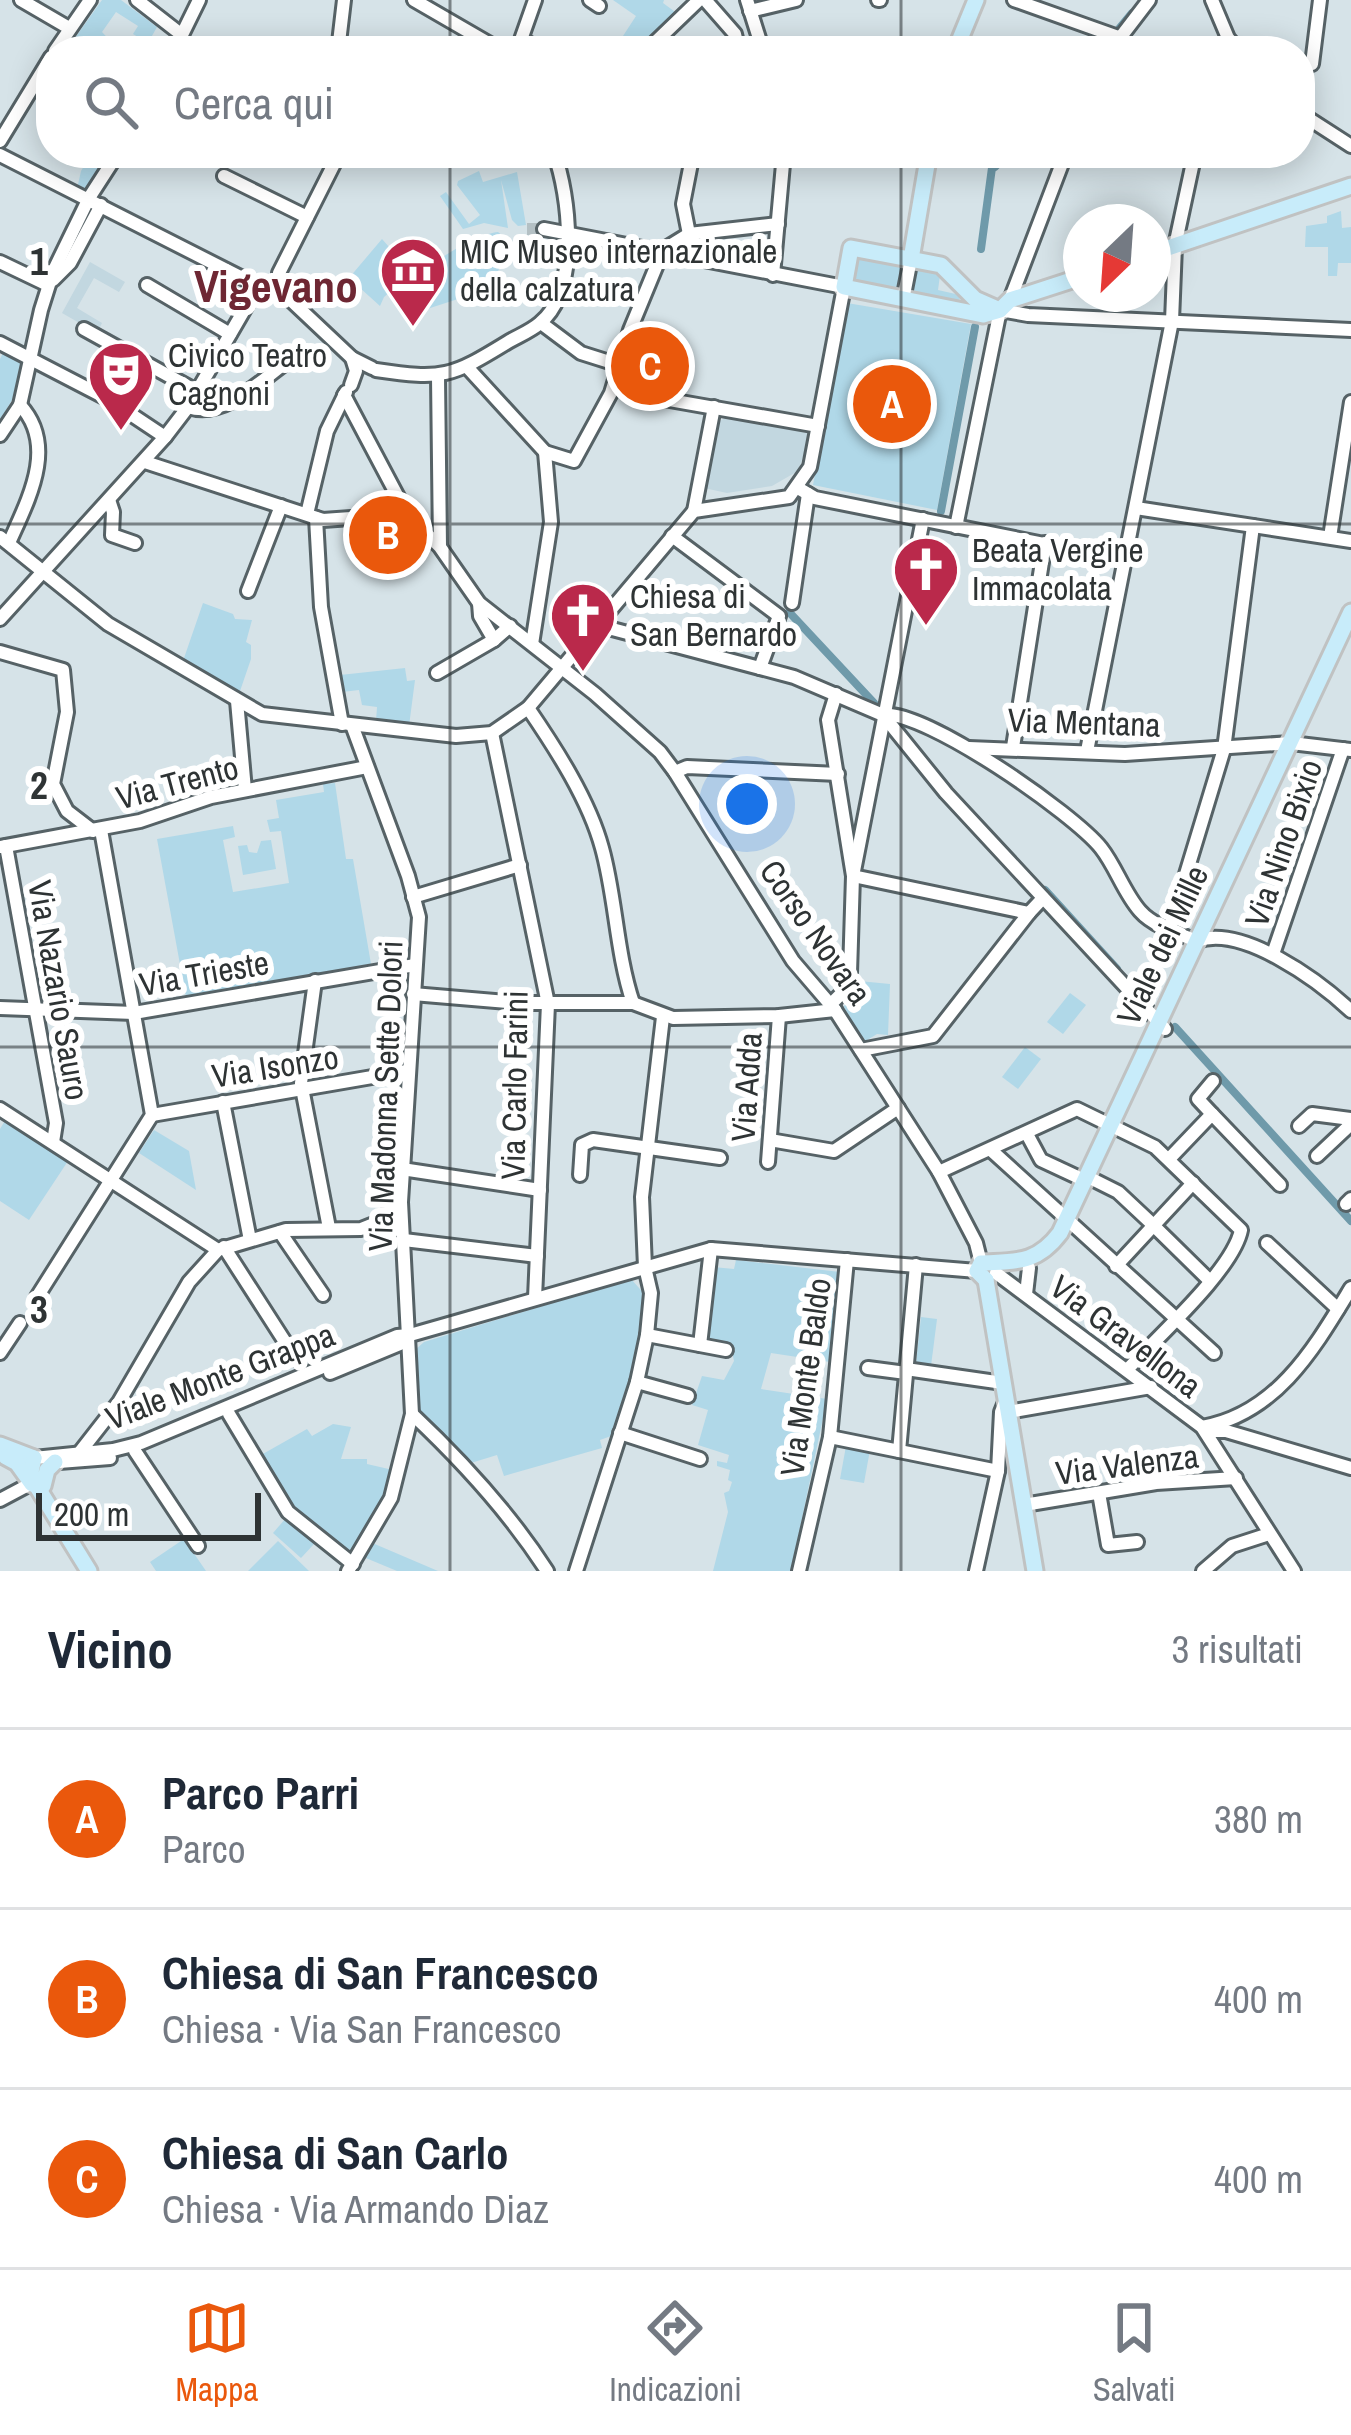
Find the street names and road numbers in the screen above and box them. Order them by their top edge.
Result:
street label: Via Mentana [1007,697,1161,747]
street label: Via Trento [111,745,243,819]
street label: Via Nino Bixio [1234,754,1332,932]
street label: Corso Novara [750,851,882,1013]
street label: Viale dei Mille [1106,858,1218,1032]
street label: Via Nazario Sauro [18,877,100,1103]
street label: Via Trieste [136,940,272,1006]
street label: Via Madonna Sette Dolori [358,940,412,1252]
street label: Via Carlo Farini [490,990,538,1180]
street label: Via Adda [720,1031,772,1143]
street label: Via Isonzo [209,1034,341,1098]
street label: Via Gravellona [1041,1265,1211,1407]
street label: Via Monte Baldo [769,1275,841,1479]
street label: Viale Monte Grappa [99,1312,341,1440]
street label: Via Valenza [1053,1433,1201,1495]

